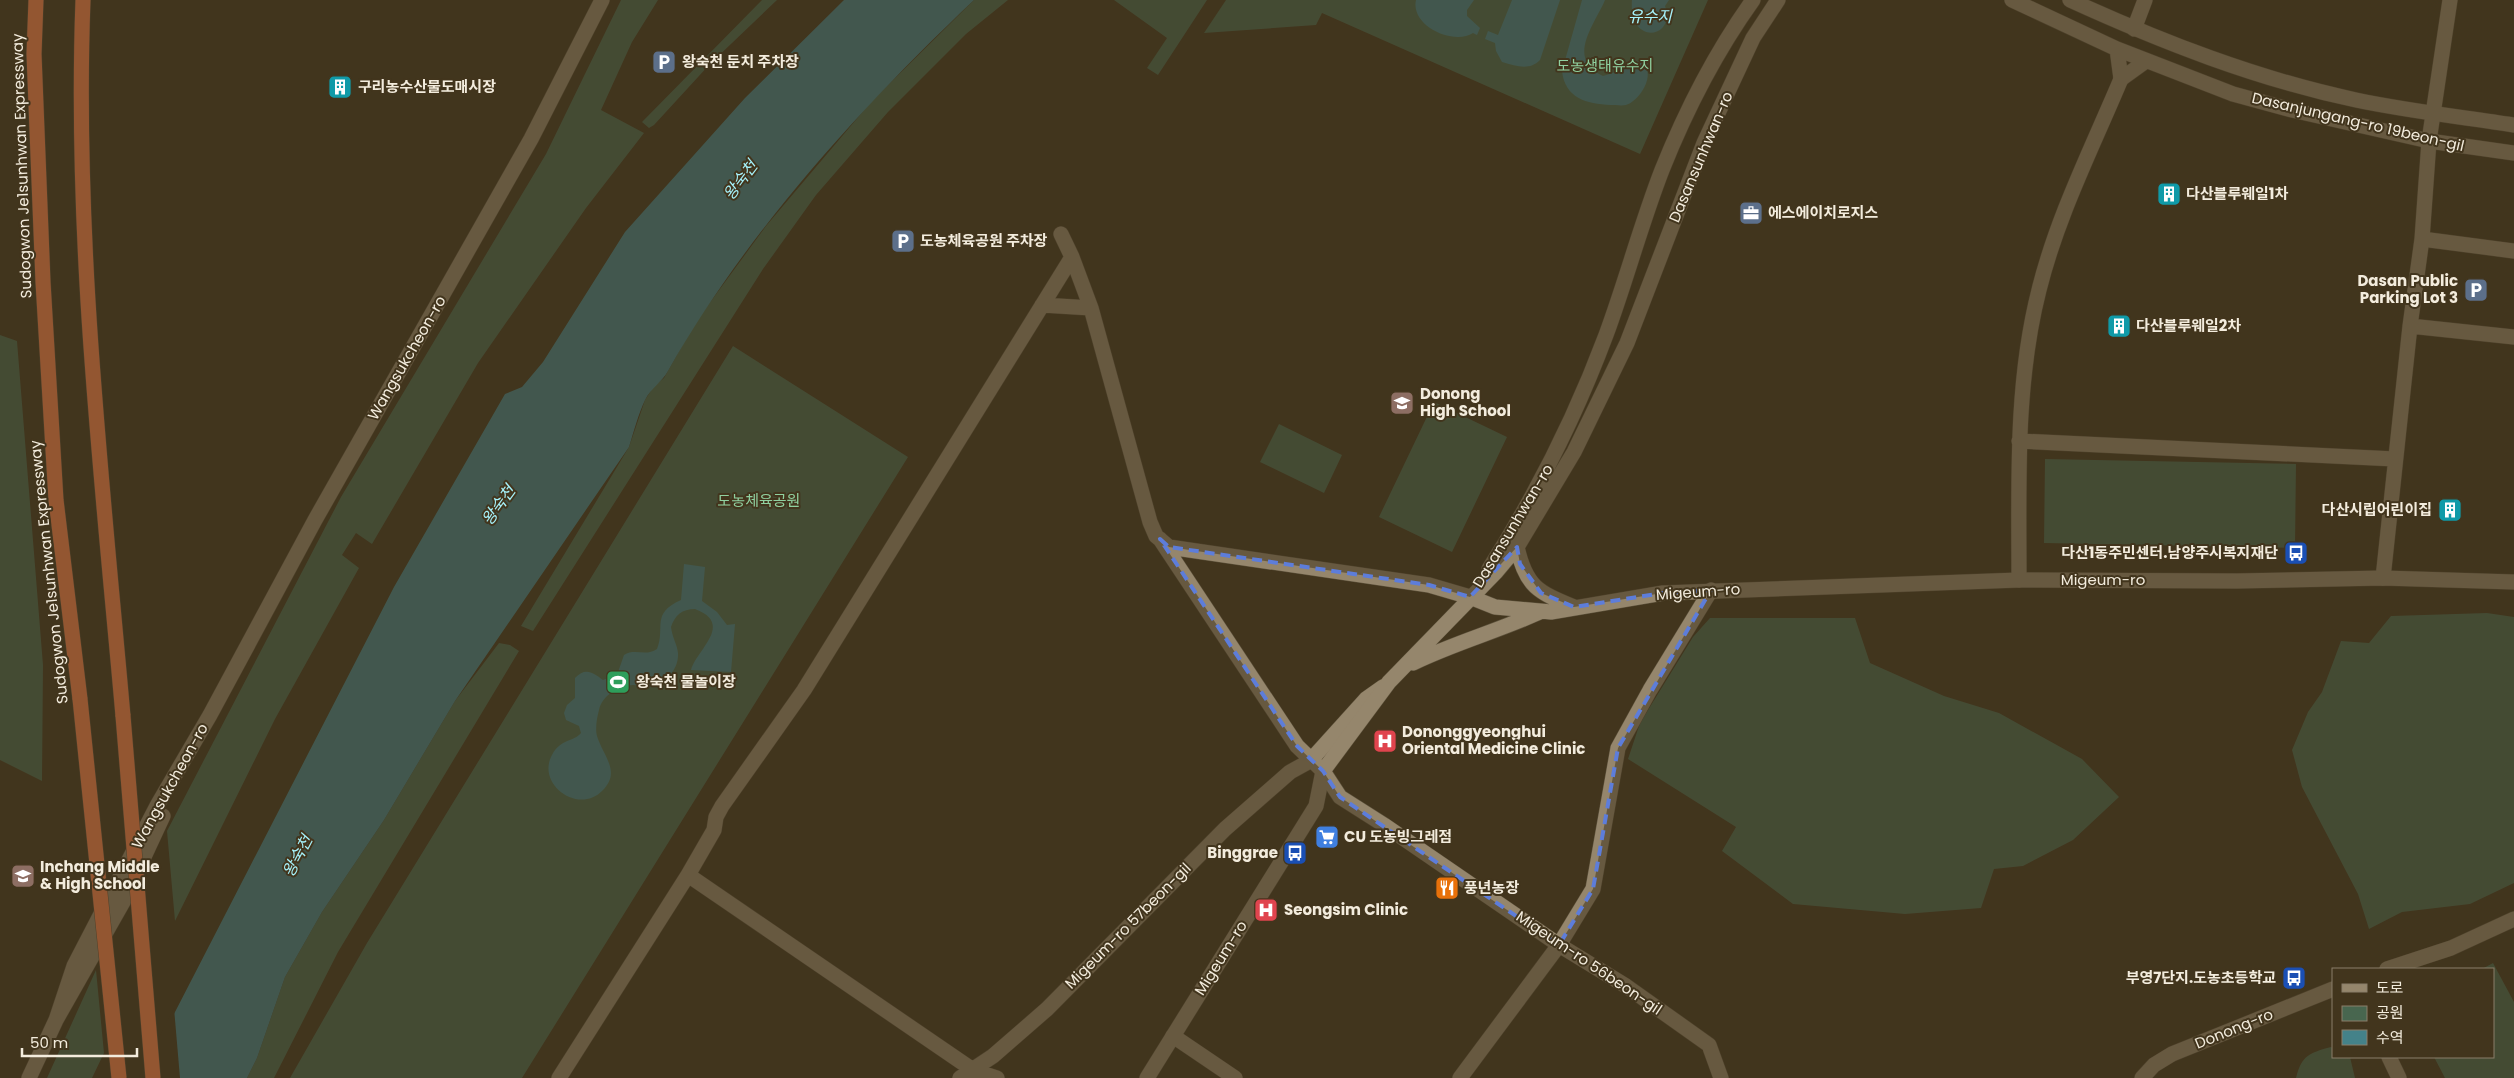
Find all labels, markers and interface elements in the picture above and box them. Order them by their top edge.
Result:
water label: 유수지 [1628,5,1673,28]
street label: Sudogwon Je1sunhwan Expressway [6,33,37,299]
parking icon: 왕숙천 둔치 주차장 [651,49,677,75]
place label: 왕숙천 둔치 주차장 [682,51,799,72]
park label: 도농생태유수지 [1557,55,1653,76]
building icon: 구리농수산물도매시장 [327,74,353,100]
place label: 구리농수산물도매시장 [358,76,496,97]
street label: Dasanjungang-ro 19beon-gil [2250,87,2466,156]
street label: Dasansunhwan-ro [1663,88,1738,226]
water label: 왕숙천 [718,154,764,205]
building icon: 다산블루웨일1차 [2156,181,2182,207]
place label: 다산블루웨일1차 [2186,183,2288,204]
office icon: 에스에이치로지스 [1738,200,1764,226]
place label: 에스에이치로지스 [1768,202,1879,223]
parking icon: 도농체육공원 주차장 [890,228,916,254]
place label: 도농체육공원 주차장 [920,230,1048,251]
place label: Dasan Public Parking Lot 3 [2357,270,2458,308]
parking icon: Dasan Public Parking Lot 3 [2463,277,2489,303]
street label: Wangsukcheon-ro [362,292,451,424]
building icon: 다산블루웨일2차 [2106,313,2132,339]
place label: 다산블루웨일2차 [2136,315,2241,336]
place label: Donong High School [1420,383,1511,421]
school or university icon: Donong High School [1389,390,1415,416]
street label: Sudogwon Je1sunhwan Expressway [24,439,73,705]
street label: Dasansunhwan-ro [1467,460,1558,591]
water label: 왕숙천 [476,479,522,530]
park label: 도농체육공원 [718,490,800,511]
building icon: 다산시립어린이집 [2437,497,2463,523]
place label: 다산시립어린이집 [2322,499,2432,520]
bus stop icon: 다산1동주민센터.남양주시복지재단 [2283,540,2309,566]
place label: 다산1동주민센터.남양주시복지재단 [2061,542,2278,563]
street label: Migeum-ro [2061,569,2145,590]
street label: Migeum-ro [1655,578,1741,605]
sports icon: 왕숙천 물놀이장 [605,669,631,695]
place label: 왕숙천 물놀이장 [636,671,736,692]
street label: Wangsukcheon-ro [126,719,213,852]
place label: Dononggyeonghui Oriental Medicine Clinic [1402,721,1585,759]
hospital icon: Dononggyeonghui Oriental Medicine Clinic [1372,728,1398,754]
supermarket icon: CU 도농빙그레점 [1314,824,1340,850]
place label: CU 도농빙그레점 [1344,826,1452,847]
water label: 왕숙천 [277,829,319,881]
bus stop icon: Binggrae [1282,840,1308,866]
place label: Binggrae [1207,842,1278,863]
place label: Inchang Middle & High School [40,856,160,894]
street label: Migeum-ro 57beon-gil [1060,858,1195,993]
school or university icon: Inchang Middle & High School [10,863,36,889]
restaurant icon: 풍년농장 [1434,875,1460,901]
place label: 풍년농장 [1464,877,1519,898]
hospital icon: Seongsim Clinic [1253,897,1279,923]
place label: Seongsim Clinic [1284,899,1408,920]
street label: Migeum-ro 56beon-gil [1512,906,1666,1019]
street label: Migeum-ro [1189,916,1252,999]
bus stop icon: 부영7단지.도농초등학교 [2281,965,2307,991]
place label: 부영7단지.도농초등학교 [2126,967,2276,988]
legend [2332,968,2494,1058]
text: 도로 [2376,977,2404,998]
text: 공원 [2376,1002,2404,1023]
street label: Donong-ro [2192,1003,2276,1054]
scale bar [22,1026,138,1058]
text: 수역 [2376,1027,2404,1048]
text: 50 m [30,1032,68,1053]

